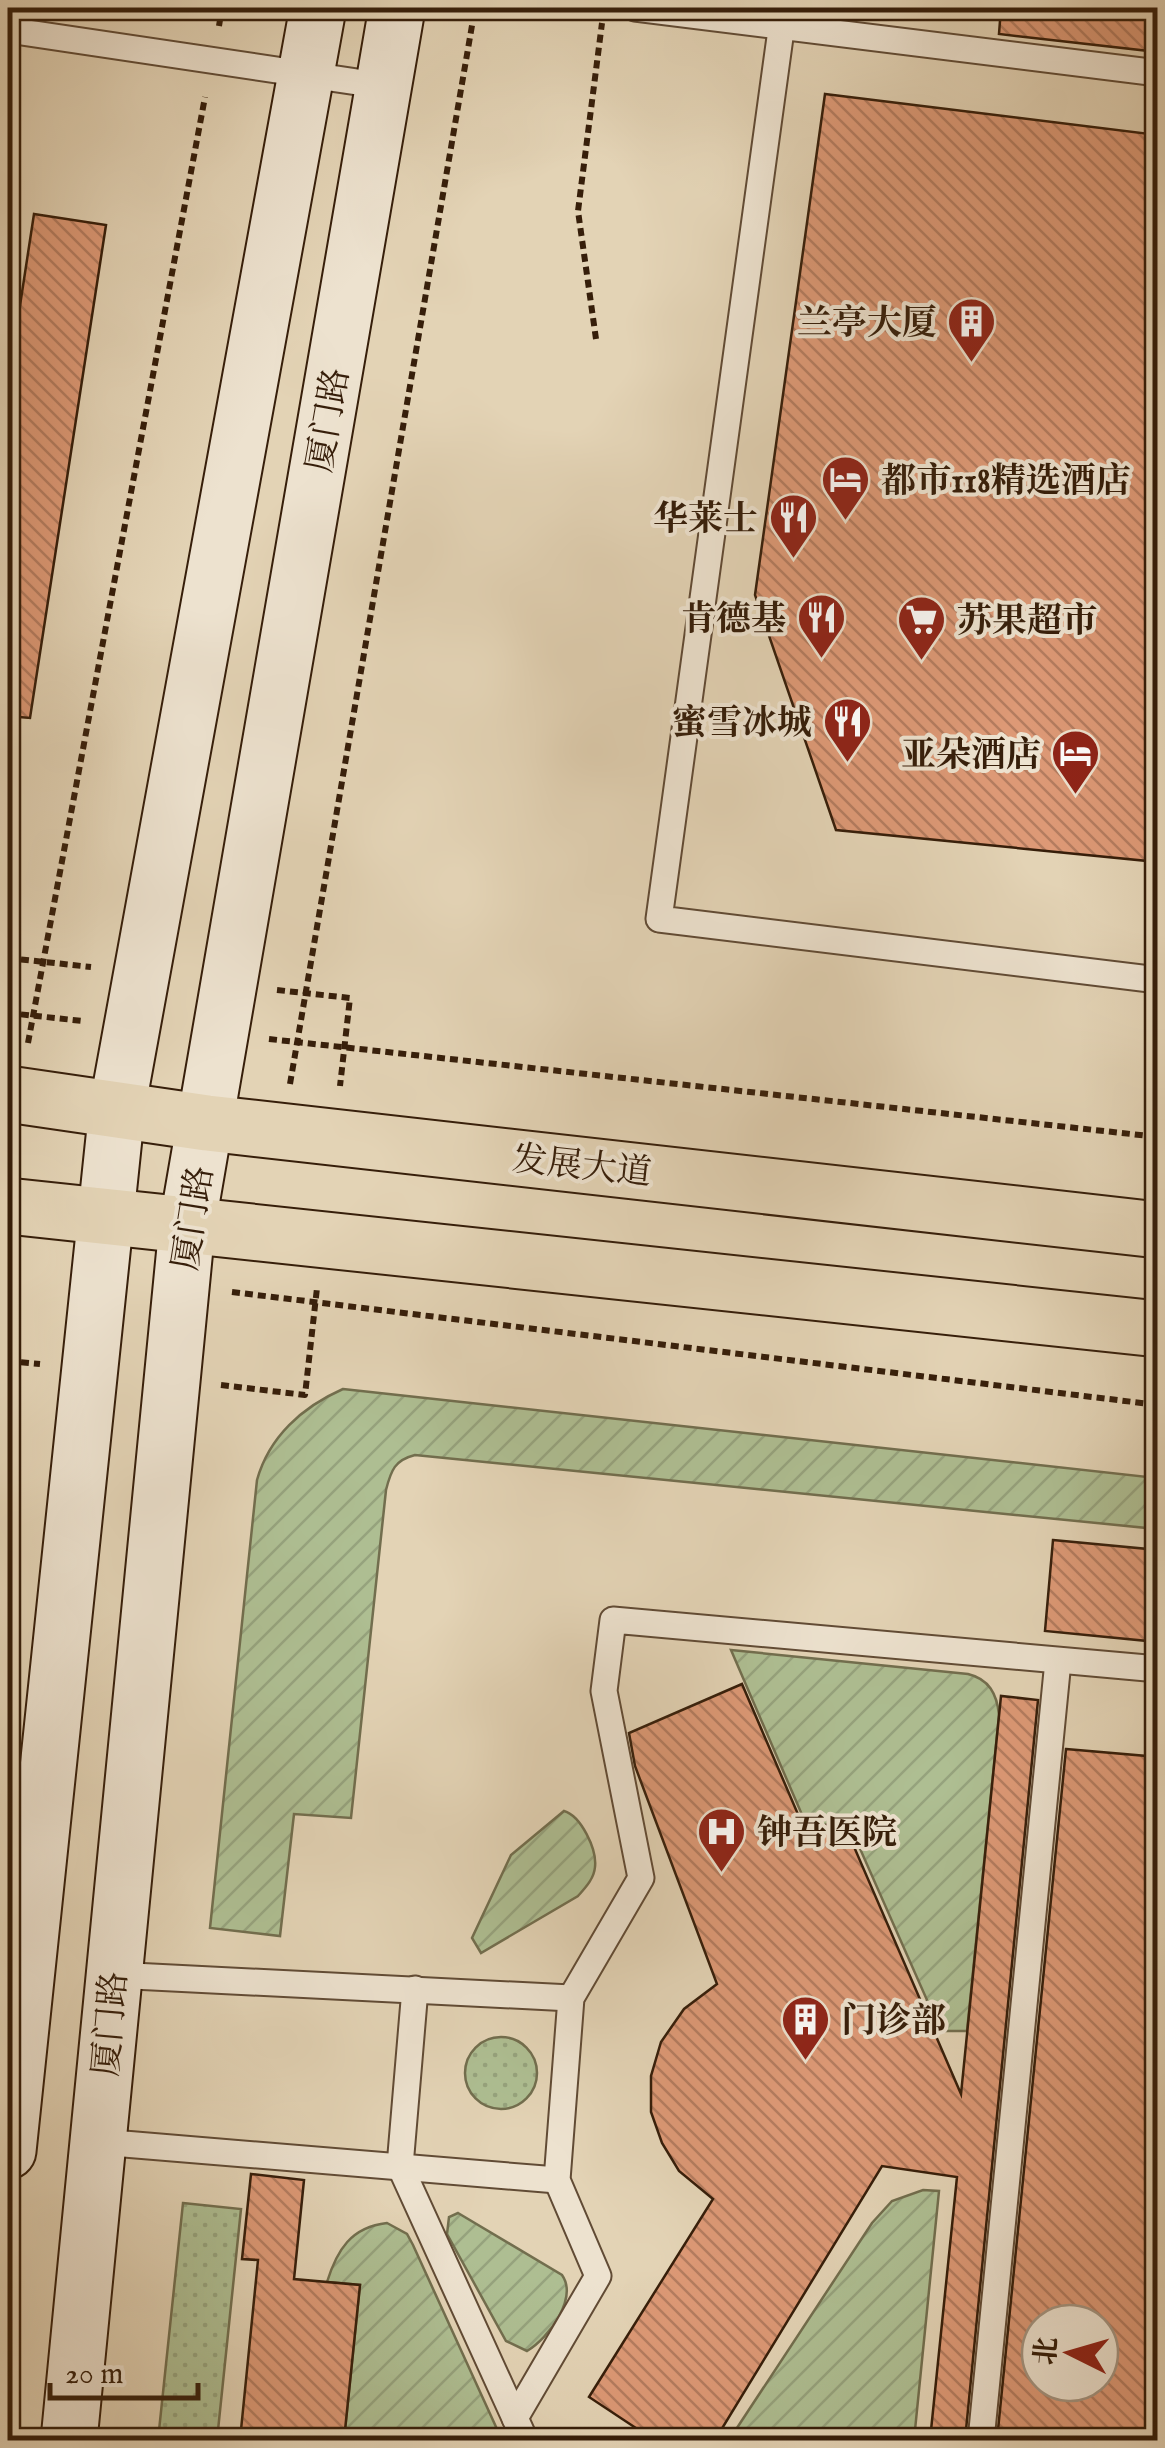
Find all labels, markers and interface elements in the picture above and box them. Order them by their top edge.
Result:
building icon: 兰亭大厦 [946,296,998,364]
place label: 兰亭大厦 [797,302,937,347]
street label: 厦门路 [298,365,361,476]
hotel icon: 都市118精选酒店 [820,454,872,522]
place label: 都市118精选酒店 [881,460,1131,505]
restaurant icon: 华莱士 [767,492,819,560]
place label: 华莱士 [653,498,758,543]
restaurant icon: 肯德基 [795,592,847,660]
supermarket icon: 苏果超市 [896,594,948,662]
place label: 肯德基 [681,598,786,643]
place label: 苏果超市 [957,600,1097,645]
restaurant icon: 蜜雪冰城 [821,696,873,764]
place label: 蜜雪冰城 [672,702,812,747]
hotel icon: 亚朵酒店 [1050,728,1102,796]
place label: 亚朵酒店 [901,734,1041,779]
street label: 发展大道 [510,1138,654,1197]
street label: 厦门路 [164,1163,225,1274]
hospital icon: 钟吾医院 [696,1806,748,1874]
place label: 钟吾医院 [757,1812,897,1857]
street label: 厦门路 [84,1970,138,2078]
building icon: 门诊部 [780,1994,832,2062]
place label: 门诊部 [841,2000,946,2045]
north arrow [1020,2303,1120,2403]
text: 北 [1029,2336,1066,2367]
scale bar [50,2338,198,2400]
text: 20 m [65,2356,124,2394]

